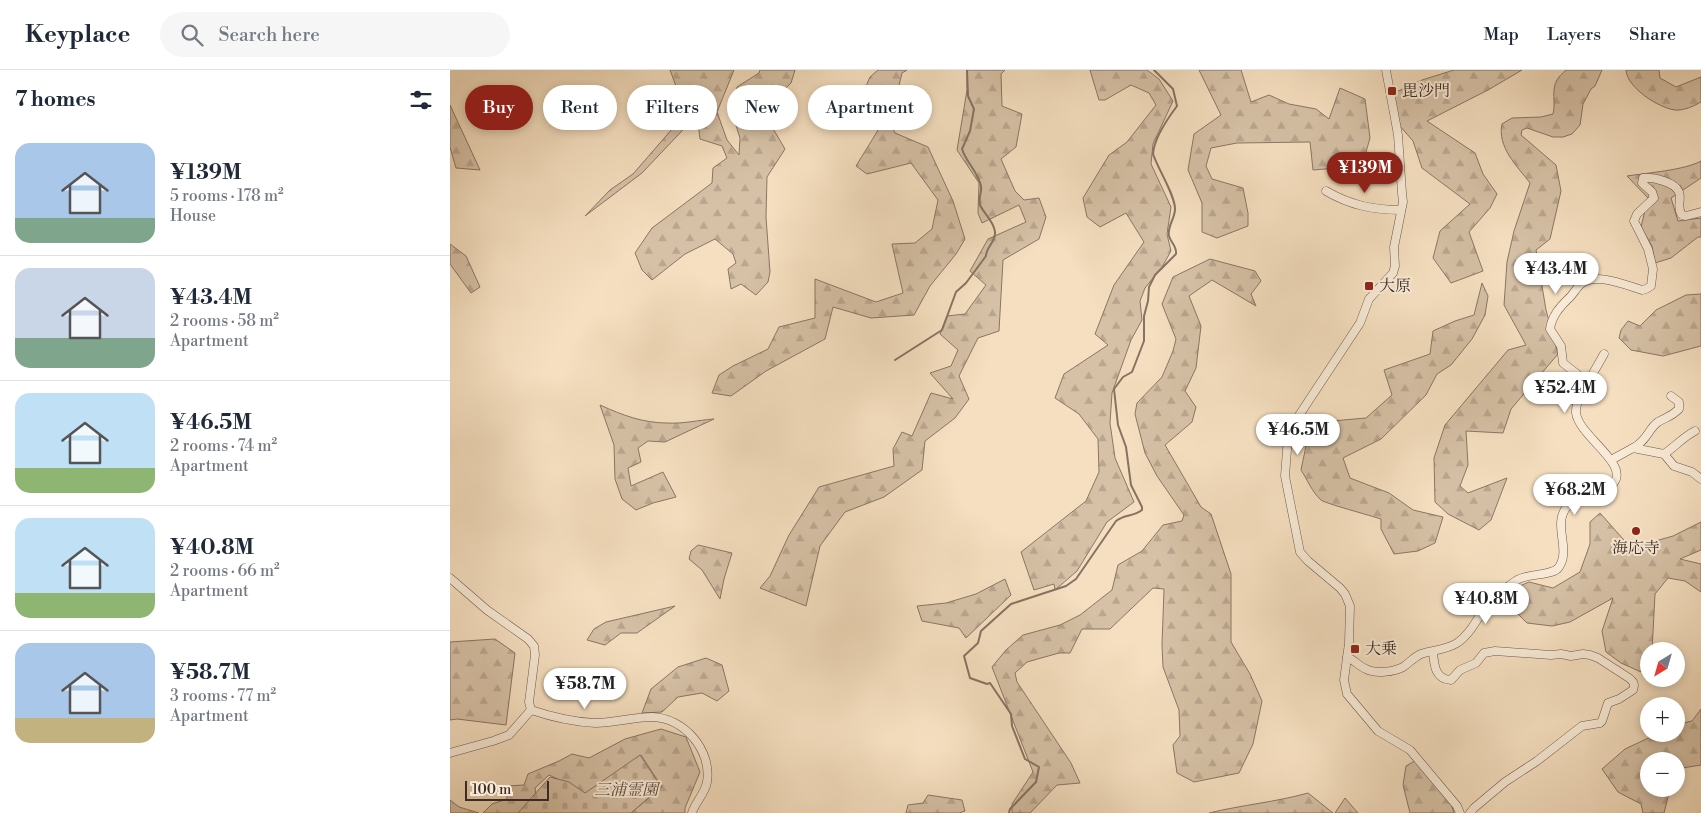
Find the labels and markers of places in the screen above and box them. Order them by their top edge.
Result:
place label: 毘沙門 [1402,81,1450,101]
marker: 毘沙門 [1386,85,1398,97]
pin: ¥139M [1330,152,1400,194]
pin: ¥43.4M [1515,252,1597,295]
place label: 大原 [1379,276,1411,296]
marker: 大原 [1363,280,1375,292]
pin: ¥52.4M [1524,372,1606,414]
pin: ¥46.5M [1257,414,1339,456]
pin: ¥68.2M [1534,474,1616,516]
marker: 海応寺 [1630,525,1642,537]
place label: 海応寺 [1612,538,1660,558]
pin: ¥40.8M [1445,582,1527,625]
place label: 大乗 [1365,639,1397,659]
marker: 大乗 [1349,643,1361,655]
pin: ¥58.7M [544,668,626,710]

